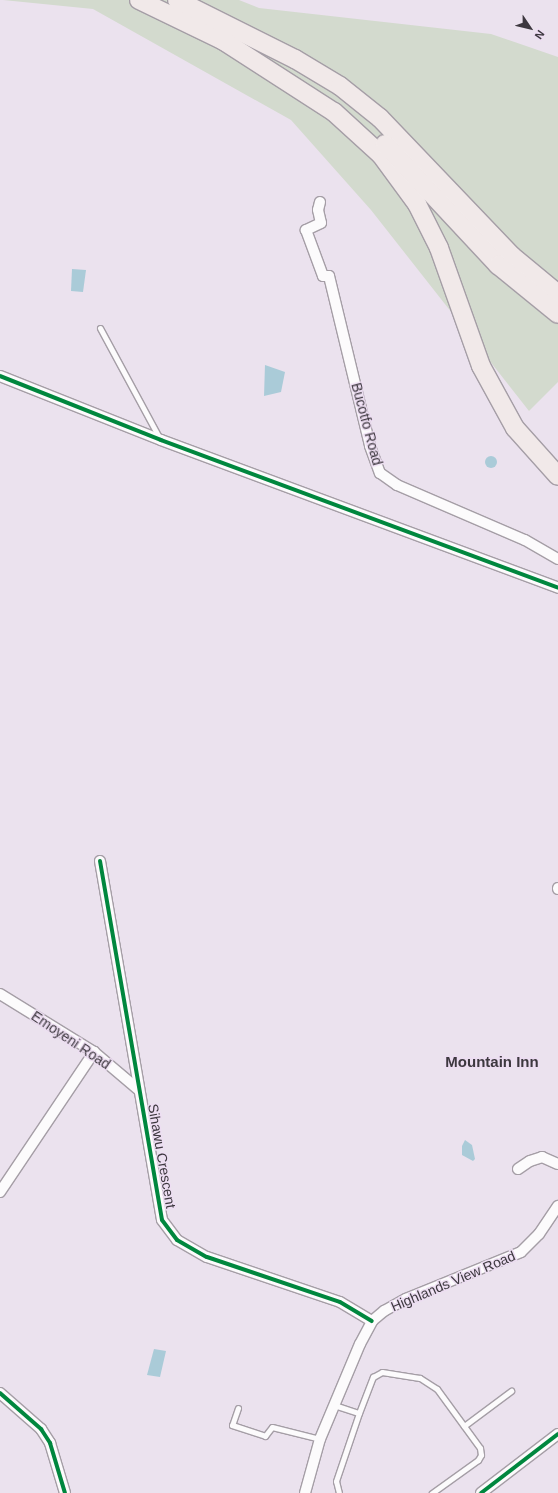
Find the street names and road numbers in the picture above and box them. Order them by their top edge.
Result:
street label: Bucotfo Road [348,381,386,467]
street label: Emoyeni Road [28,1007,114,1073]
street label: Sihawu Crescent [145,1102,179,1210]
street label: Highlands View Road [388,1247,518,1315]

